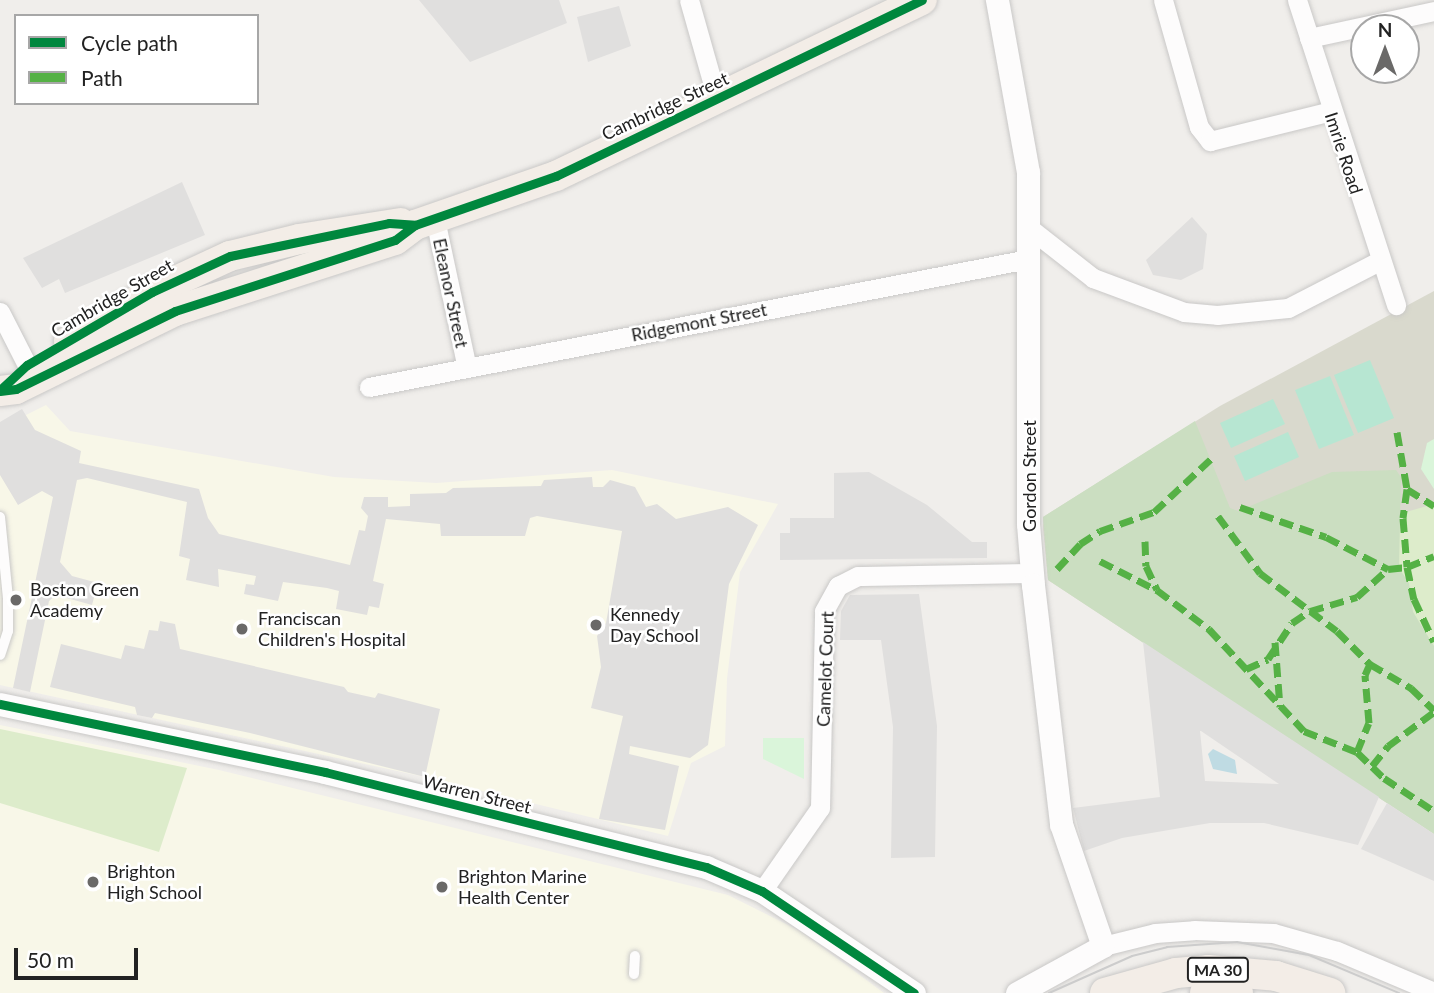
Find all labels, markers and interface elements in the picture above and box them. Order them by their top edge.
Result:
legend [14,14,259,105]
north arrow [1350,14,1420,84]
text: N [1378,18,1392,41]
text: Cycle path [81,30,178,55]
text: Path [81,65,123,90]
street label: Cambridge Street [598,67,732,145]
street label: Imrie Road [1321,109,1367,197]
street label: Eleanor Street [429,236,473,350]
street label: Cambridge Street [47,254,177,342]
street label: Ridgemont Street [629,298,769,346]
street label: Gordon Street [1018,420,1040,532]
place label: Boston Green Academy [30,579,139,622]
marker: Boston Green Academy [8,592,24,608]
place label: Kennedy Day School [610,604,699,646]
place label: Franciscan Children's Hospital [258,608,406,650]
street label: Camelot Court [812,611,838,727]
marker: Kennedy Day School [588,617,604,633]
marker: Franciscan Children's Hospital [232,619,252,639]
street label: Warren Street [421,770,533,818]
place label: Brighton High School [107,861,202,903]
place label: Brighton Marine Health Center [458,866,587,908]
marker: Brighton High School [85,874,101,890]
marker: Brighton Marine Health Center [432,877,452,897]
scale bar [18,934,142,978]
text: 50 m [27,947,74,972]
road number: MA 30 [1186,958,1250,982]

